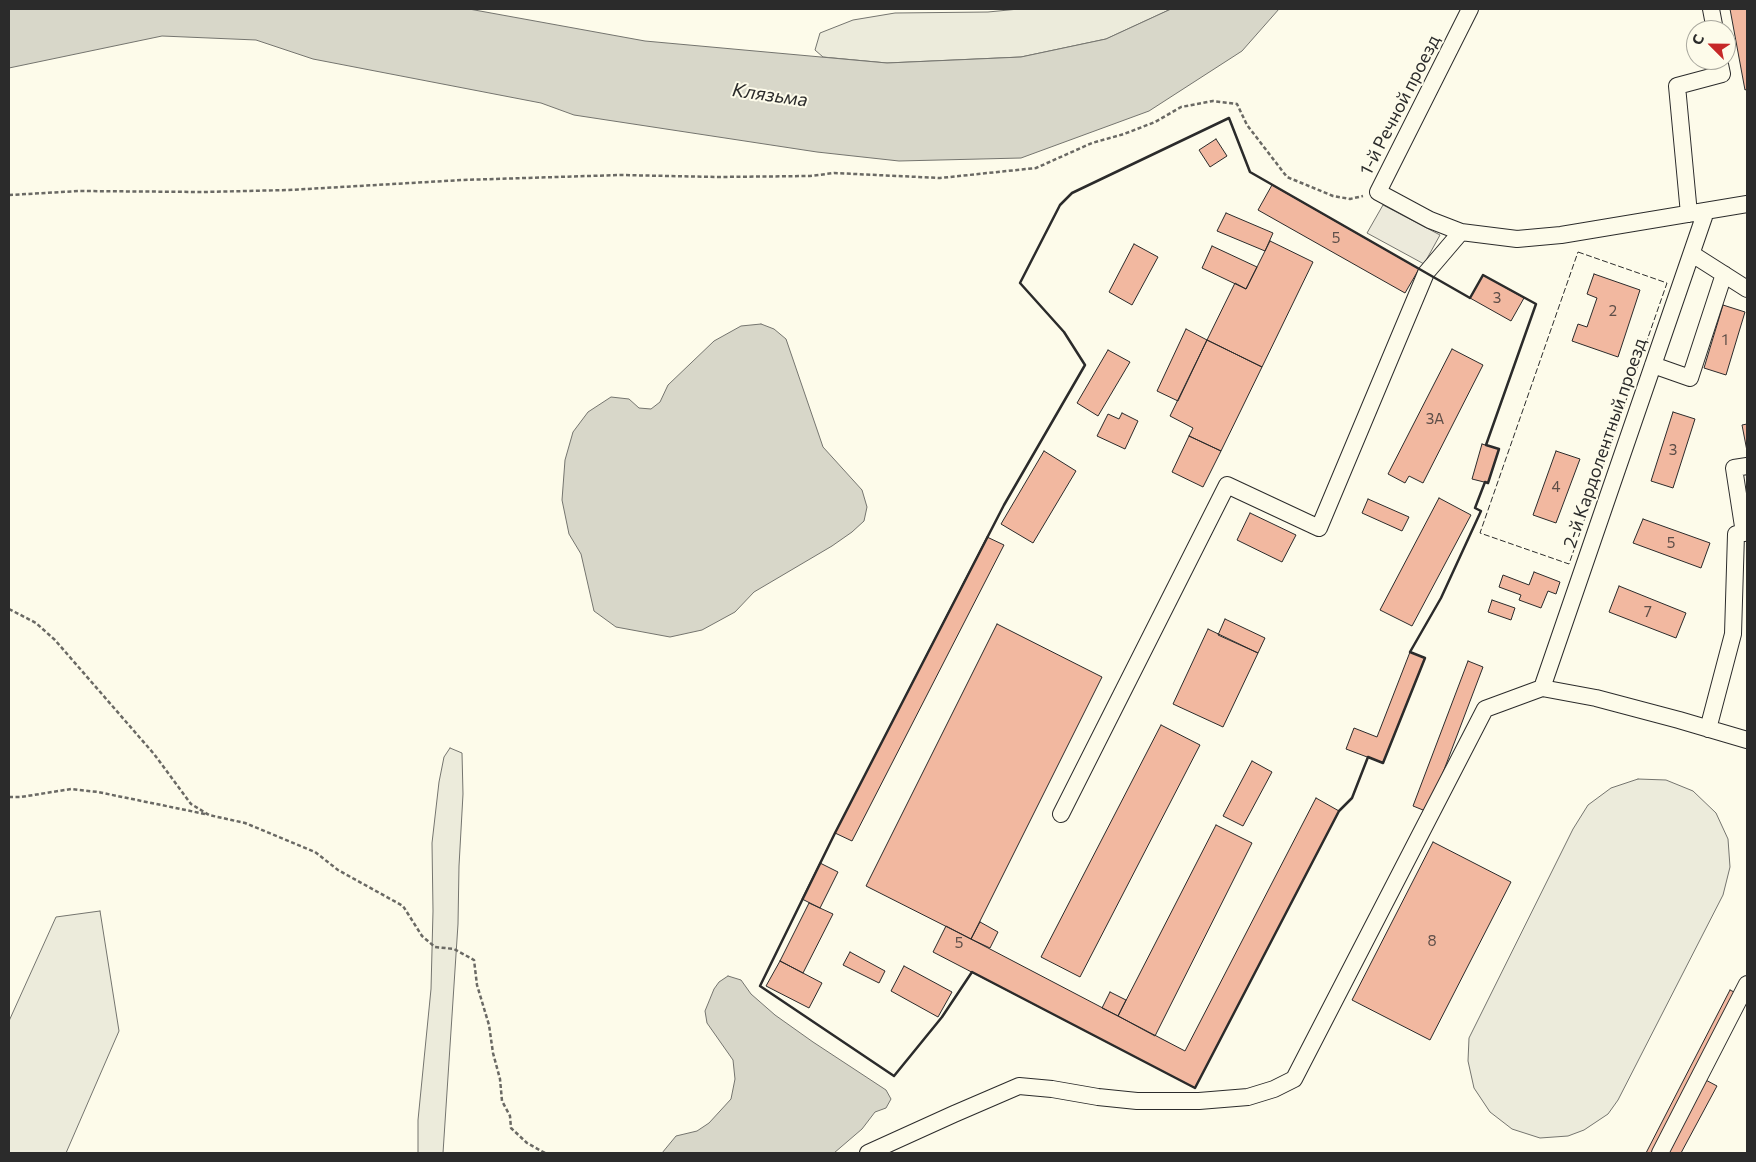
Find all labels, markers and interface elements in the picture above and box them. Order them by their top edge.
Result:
north arrow [1686,20,1736,70]
street label: 1-й Речной проезд [1355,31,1445,179]
text: С [1688,32,1707,47]
water label: Клязьма [731,78,809,112]
house number: 5 [1332,229,1340,247]
house number: 3 [1493,289,1501,307]
house number: 2 [1609,302,1617,320]
house number: 1 [1722,331,1728,349]
street label: 2-й Кардолентный проезд [1559,335,1651,551]
house number: 3А [1426,410,1444,428]
house number: 3 [1669,441,1677,459]
house number: 4 [1552,478,1560,496]
house number: 5 [1667,534,1675,552]
house number: 7 [1644,603,1652,621]
house number: 8 [1427,932,1437,950]
house number: 5 [955,934,963,952]

